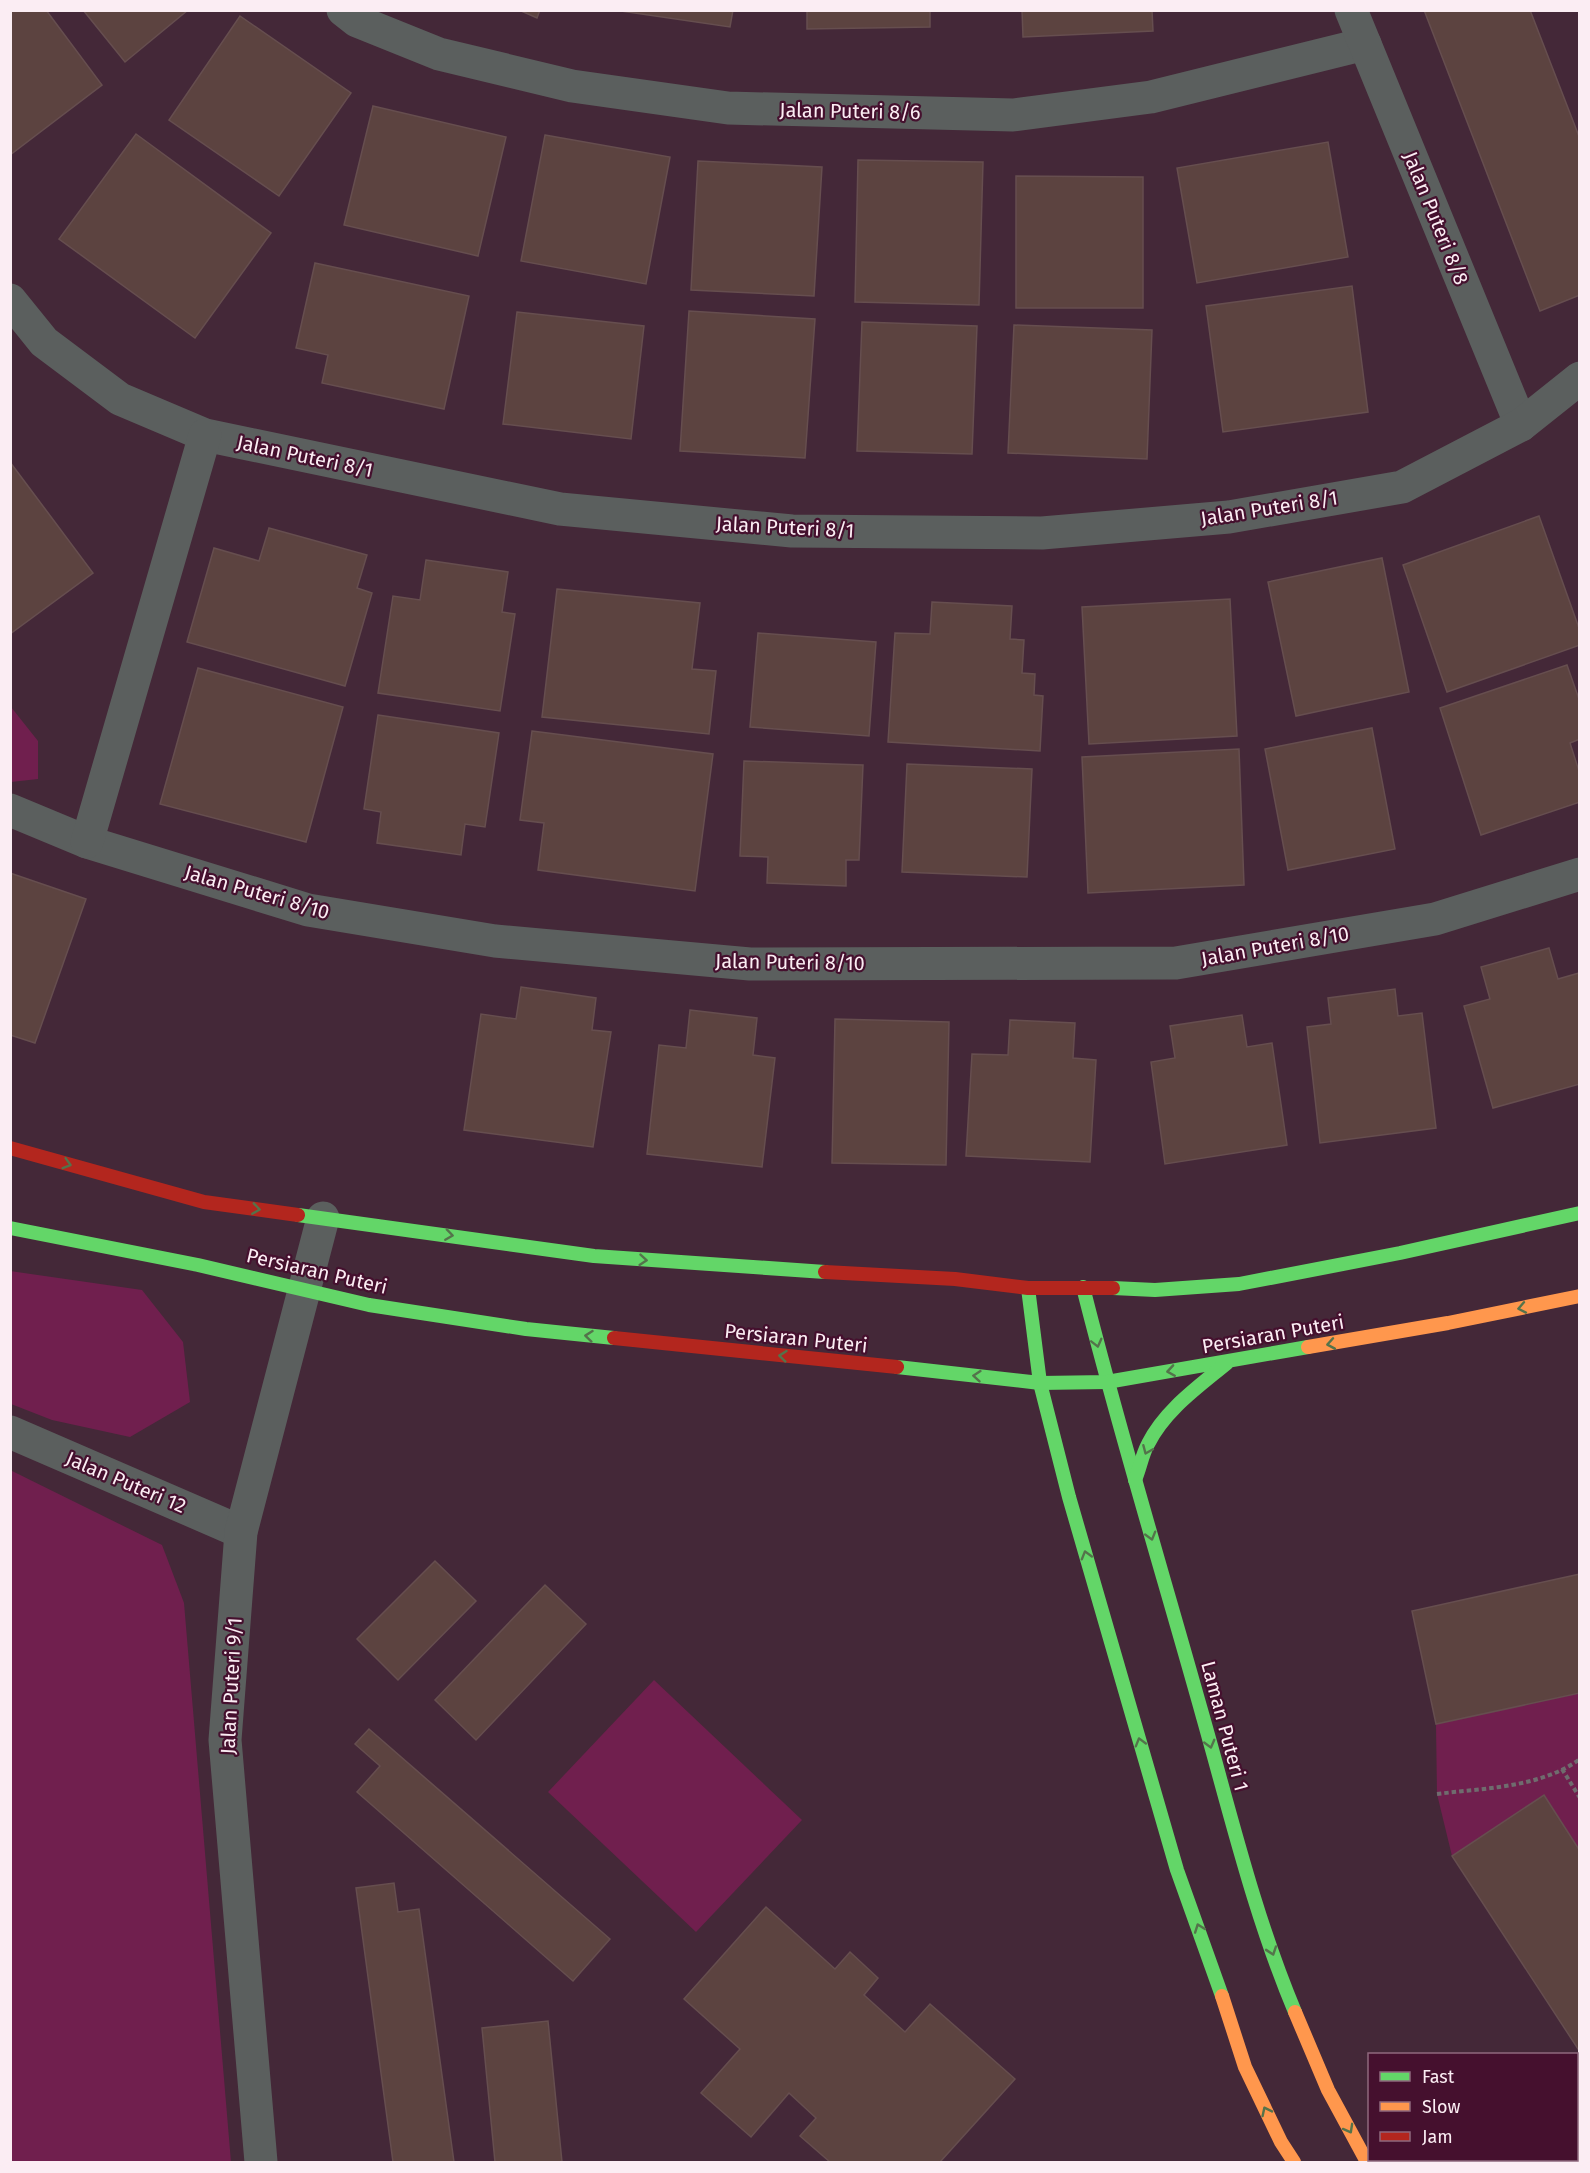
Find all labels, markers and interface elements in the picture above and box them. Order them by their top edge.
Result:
street label: Jalan Puteri 8/6 [779,98,921,124]
street label: Jalan Puteri 8/8 [1398,148,1474,288]
street label: Jalan Puteri 8/1 [235,430,375,482]
street label: Jalan Puteri 8/1 [1199,485,1339,531]
street label: Jalan Puteri 8/1 [715,511,855,543]
street label: Jalan Puteri 8/10 [182,860,332,924]
street label: Jalan Puteri 8/10 [1199,921,1351,971]
street label: Jalan Puteri 8/10 [715,949,865,975]
one-way arrow [62,1156,72,1169]
one-way arrow [251,1202,261,1215]
one-way arrow [445,1229,454,1241]
street label: Persiaran Puteri [244,1243,390,1299]
one-way arrow [638,1253,647,1266]
one-way arrow [1517,1301,1527,1314]
street label: Persiaran Puteri [1200,1310,1346,1358]
street label: Persiaran Puteri [723,1319,869,1357]
one-way arrow [584,1331,594,1343]
one-way arrow [1326,1337,1336,1350]
one-way arrow [1089,1338,1102,1348]
one-way arrow [778,1350,788,1363]
one-way arrow [1166,1364,1176,1377]
one-way arrow [972,1369,981,1382]
one-way arrow [1142,1443,1154,1454]
street label: Jalan Puteri 12 [62,1446,190,1518]
one-way arrow [1144,1530,1156,1541]
one-way arrow [1081,1550,1093,1561]
street label: Jalan Puteri 9/1 [215,1617,247,1755]
street label: Laman Puteri 1 [1196,1658,1254,1794]
one-way arrow [1135,1737,1147,1748]
one-way arrow [1203,1738,1215,1749]
one-way arrow [1193,1923,1206,1934]
one-way arrow [1265,1945,1277,1956]
legend [1368,2053,1578,2161]
text: Fast [1422,2066,1455,2088]
text: Slow [1422,2096,1461,2118]
one-way arrow [1262,2106,1274,2117]
one-way arrow [1342,2123,1353,2134]
text: Jam [1422,2126,1453,2148]

